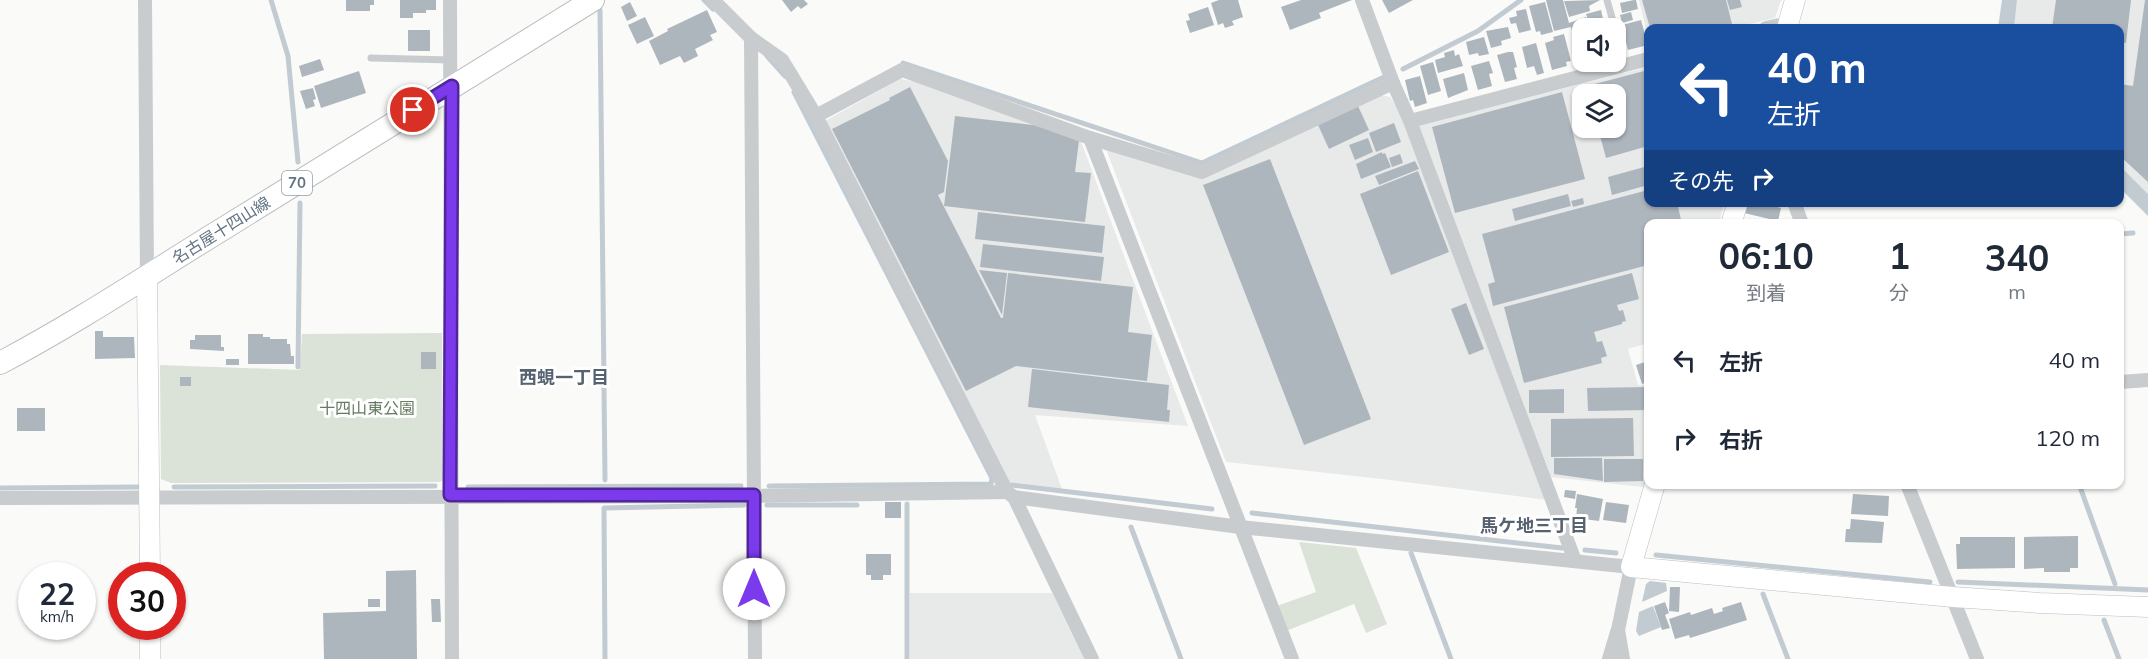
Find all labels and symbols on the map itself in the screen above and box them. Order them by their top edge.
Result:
pin [387,84,438,135]
road number: 70 [282,171,312,195]
street label: 名古屋十四山線 [168,192,274,268]
district label: 西蜆一丁目 [519,366,609,389]
park label: 十四山東公園 [319,398,415,418]
district label: 馬ケ地三丁目 [1480,514,1588,537]
position arrow [722,557,786,621]
speed limit sign: 30 [108,562,186,640]

